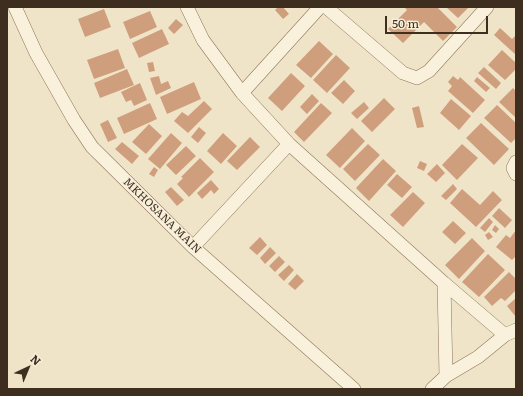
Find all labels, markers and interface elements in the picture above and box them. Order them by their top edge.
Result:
scale bar [387,8,490,34]
text: 50 m [392,14,419,32]
street label: MKHOSANA MAIN [120,175,204,257]
north arrow [8,348,48,388]
text: N [27,350,45,368]

